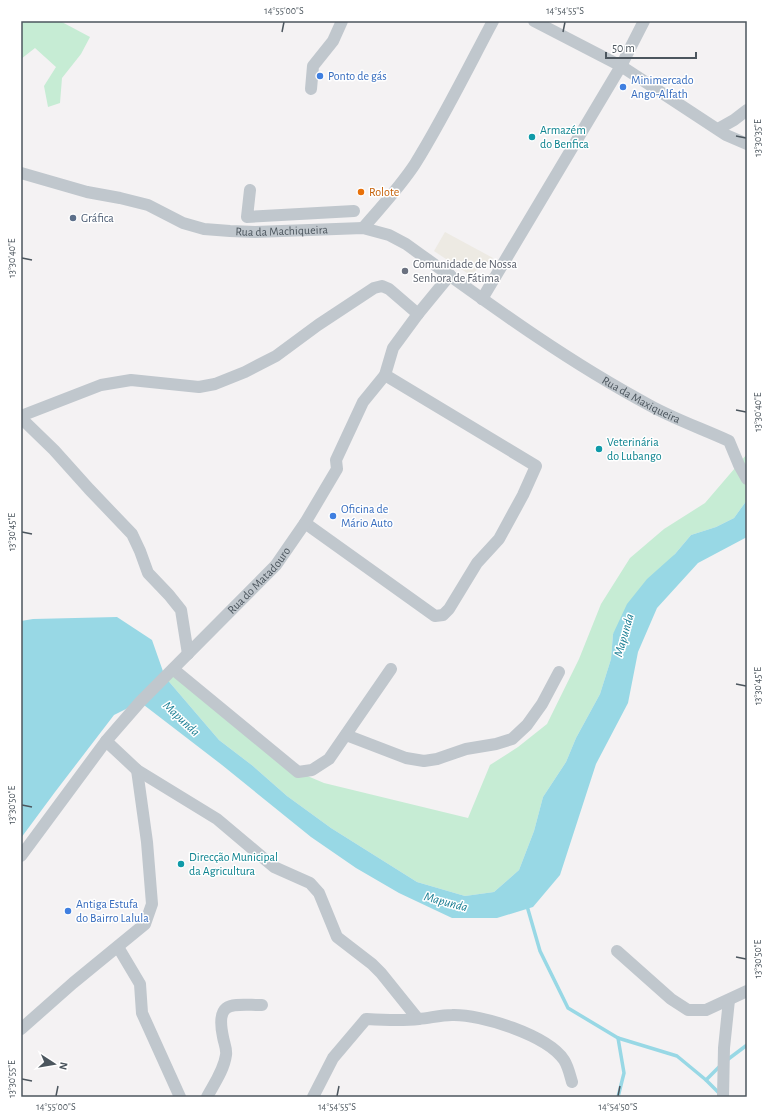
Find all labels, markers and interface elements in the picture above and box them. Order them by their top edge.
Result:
text: 14°55'00"S [264,6,304,16]
text: 14°54'55"S [546,6,584,16]
scale bar [606,34,696,60]
text: 50 m [612,42,635,54]
place label: Ponto de gás [328,70,387,82]
marker: Ponto de gás [315,71,325,81]
place label: Minimercado Ango-Alfath [631,74,694,100]
marker: Minimercado Ango-Alfath [618,82,628,92]
text: 13°30'35"E [753,119,763,157]
place label: Armazém do Benfica [540,124,589,150]
marker: Armazém do Benfica [527,132,537,142]
place label: Rolote [369,186,399,198]
marker: Rolote [356,187,366,197]
place label: Gráfica [81,212,114,224]
marker: Gráfica [68,213,78,223]
street label: Rua da Machiqueira [235,223,329,238]
text: 13°30'40"E [7,238,17,278]
place label: Comunidade de Nossa Senhora de Fátima [413,258,517,284]
marker: Comunidade de Nossa Senhora de Fátima [400,266,410,276]
street label: Rua da Maxiqueira [600,374,682,426]
text: 13°30'40"E [753,392,763,432]
place label: Veterinária do Lubango [607,436,662,462]
marker: Veterinária do Lubango [594,444,604,454]
place label: Oficina de Mário Auto [341,503,393,529]
marker: Oficina de Mário Auto [328,511,338,521]
text: 13°30'45"E [7,513,17,551]
street label: Rua do Matadouro [225,545,293,616]
water label: Mapunda [612,612,637,659]
text: 13°30'45"E [753,667,763,705]
water label: Mapunda [160,699,202,739]
text: 13°30'50"E [7,786,17,824]
place label: Direcção Municipal da Agricultura [189,851,278,877]
marker: Direcção Municipal da Agricultura [176,859,186,869]
water label: Mapunda [422,890,469,915]
place label: Antiga Estufa do Bairro Lalula [76,898,149,924]
marker: Antiga Estufa do Bairro Lalula [63,906,73,916]
text: 13°30'50"E [753,940,763,978]
north arrow [34,1044,74,1084]
text: 13°30'55"E [7,1060,17,1098]
text: N [57,1061,69,1071]
text: 14°55'00"S [36,1102,76,1112]
text: 14°54'55"S [318,1102,356,1112]
text: 14°54'50"S [599,1102,638,1112]

